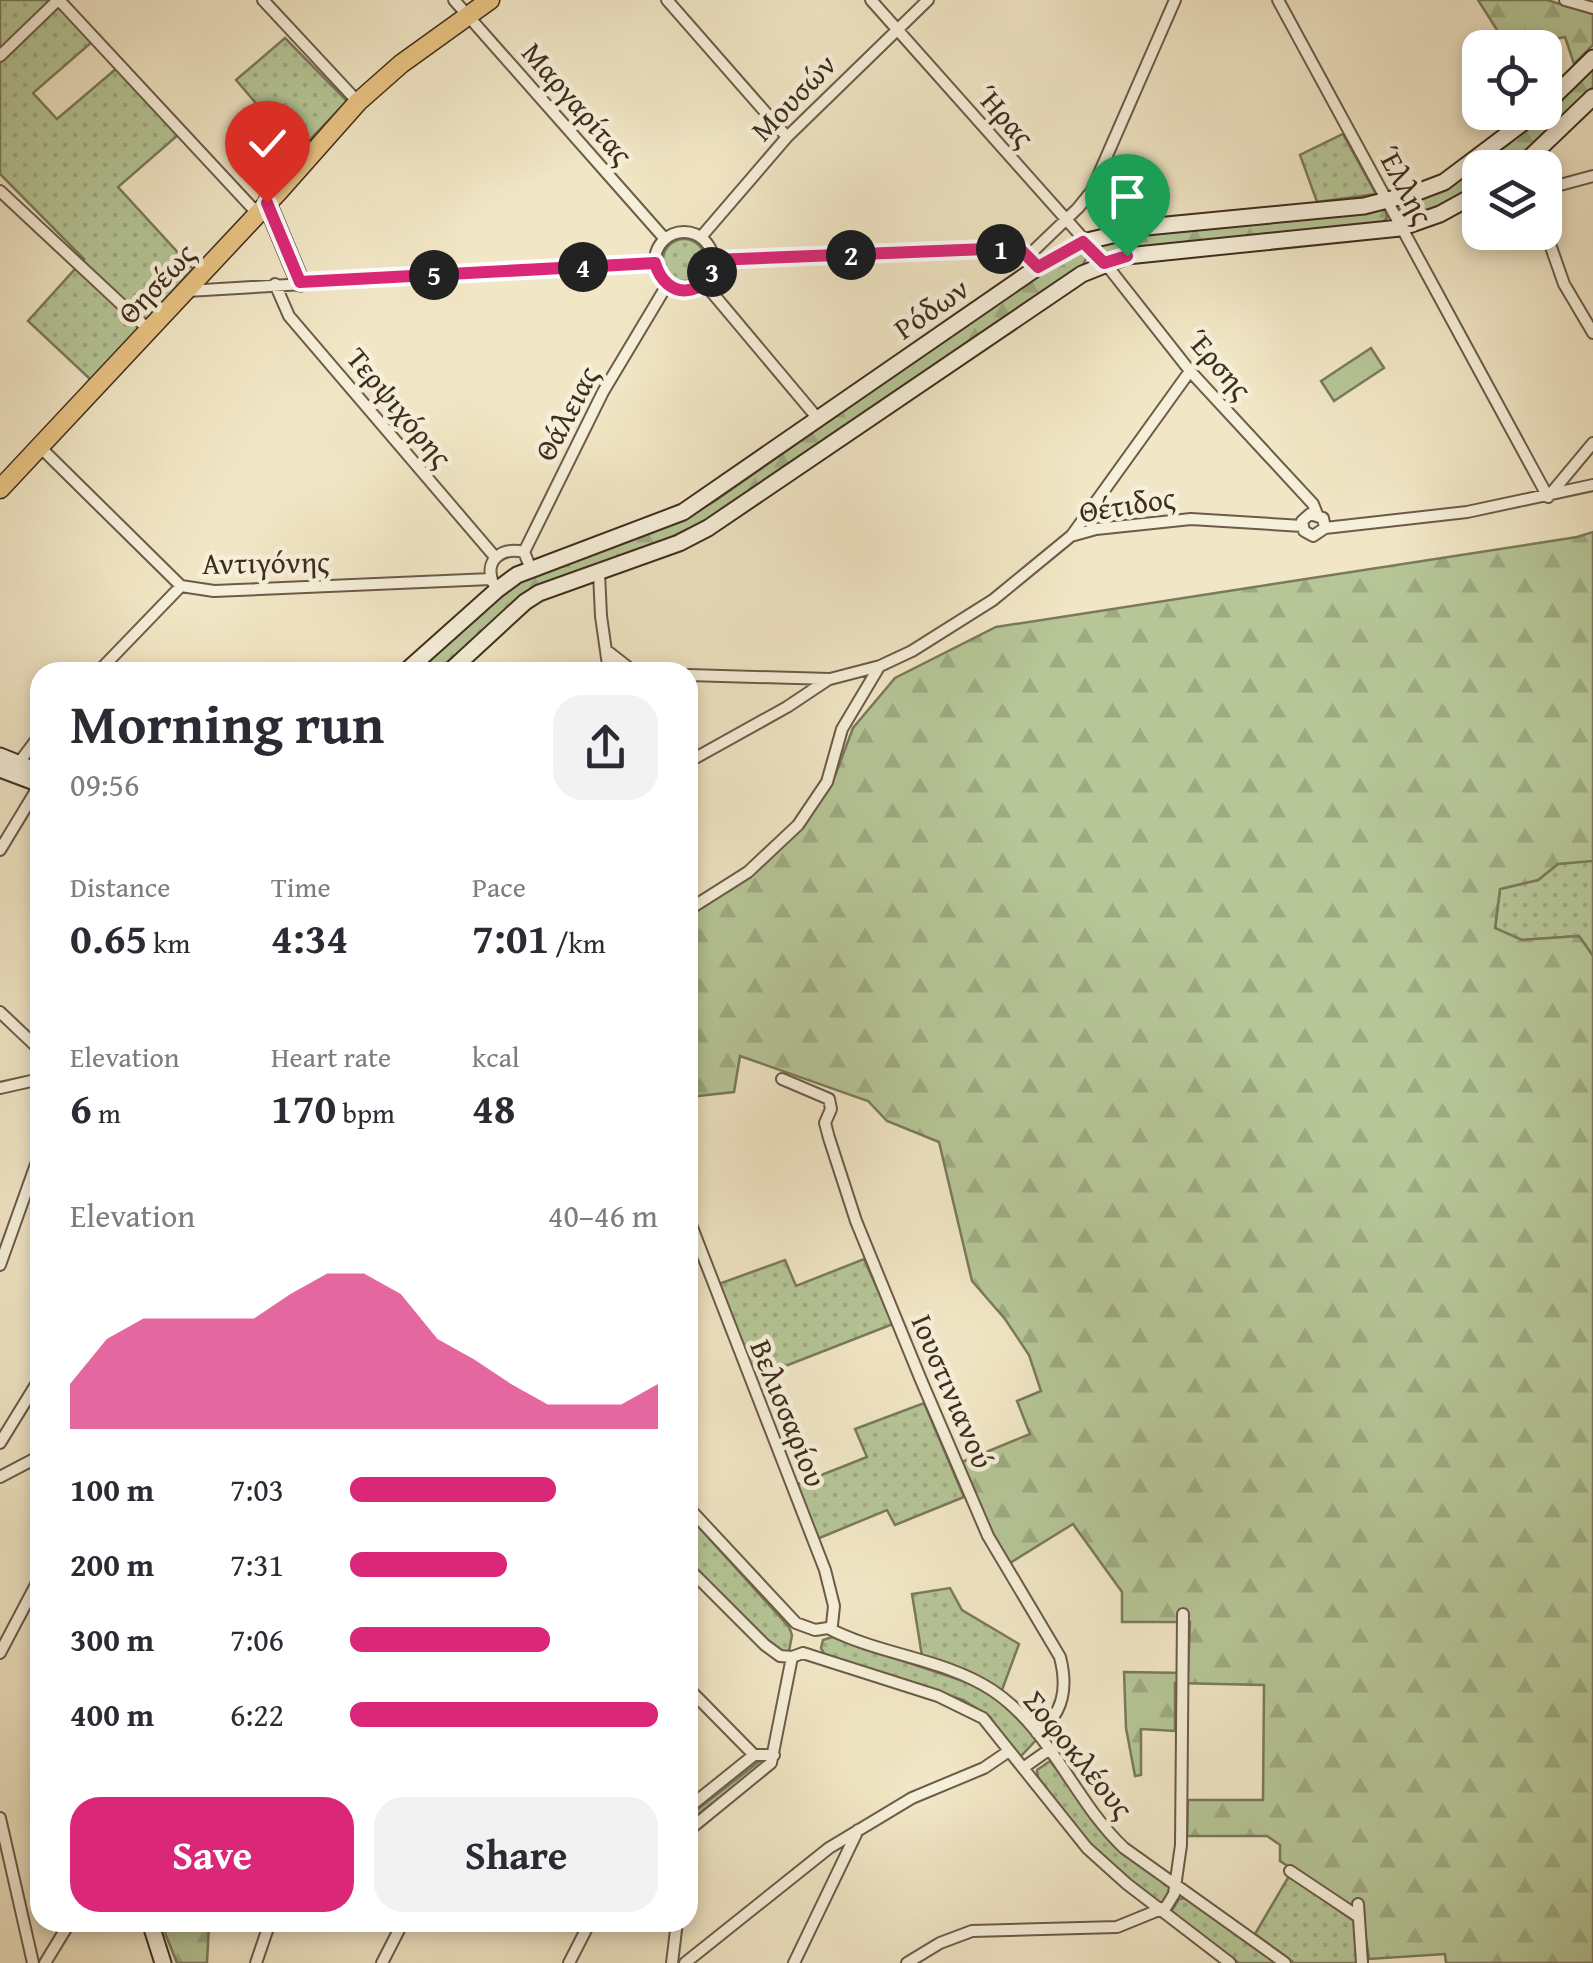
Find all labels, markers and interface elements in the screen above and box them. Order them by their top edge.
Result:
map controls [1462,30,1562,250]
button: locate [1462,30,1562,130]
street label: Μαργαρίτας [512,32,644,174]
street label: Μουσών [740,43,846,151]
street label: Ήρας [966,75,1046,157]
pin [225,101,310,204]
icon: check [240,116,295,171]
street label: Έλλης [1367,138,1445,232]
button: layers [1462,150,1562,250]
pin [1085,154,1170,257]
icon: arrive [1100,169,1155,224]
pin: 1 [976,224,1026,274]
text: 1 [994,228,1008,269]
pin: 2 [826,230,876,280]
street label: Θησέως [107,232,205,333]
text: 2 [844,234,858,275]
pin: 4 [558,242,608,292]
text: 4 [576,246,590,287]
pin: 3 [687,247,737,297]
pin: 5 [409,250,459,300]
text: 3 [705,251,719,292]
text: 5 [427,254,441,295]
street label: Ρόδων [884,266,978,350]
street label: Έρσης [1177,319,1263,409]
street label: Τερψιχόρης [336,337,464,477]
street label: Θάλειας [523,357,610,468]
street label: Θέτιδος [1076,475,1179,533]
street label: Αντιγόνης [202,539,331,585]
text: Morning run [70,683,384,763]
button: share [553,695,658,800]
text: 09:56 [70,761,139,808]
text: Distance [70,866,170,907]
text: Time [271,866,331,907]
text: Pace [472,866,526,907]
text: 0.65 [70,907,147,968]
text: 4:34 [271,907,348,968]
text: 7:01 [472,907,549,968]
text: km [147,922,190,963]
text: /km [549,922,606,963]
text: Elevation [70,1036,180,1077]
text: Heart rate [271,1036,391,1077]
text: kcal [472,1036,520,1077]
text: 6 [70,1077,92,1138]
text: 170 [271,1077,336,1138]
text: 48 [472,1077,516,1138]
text: m [92,1092,121,1133]
text: bpm [336,1092,395,1133]
text: Elevation [70,1192,195,1239]
text: 40–46 m [548,1192,658,1239]
street label: Ιουστινιανού [901,1307,1005,1475]
street label: Βελισσαρίου [740,1333,838,1493]
text: 100 m [70,1466,154,1513]
text: 7:03 [230,1466,284,1513]
text: 200 m [70,1541,154,1588]
text: 7:31 [230,1541,284,1588]
text: 300 m [70,1616,154,1663]
text: 7:06 [230,1616,284,1663]
street label: Σοφοκλέους [1013,1680,1145,1828]
text: 400 m [70,1691,154,1738]
text: 6:22 [230,1691,284,1738]
button: Save [70,1797,354,1912]
button: Share [374,1797,658,1912]

